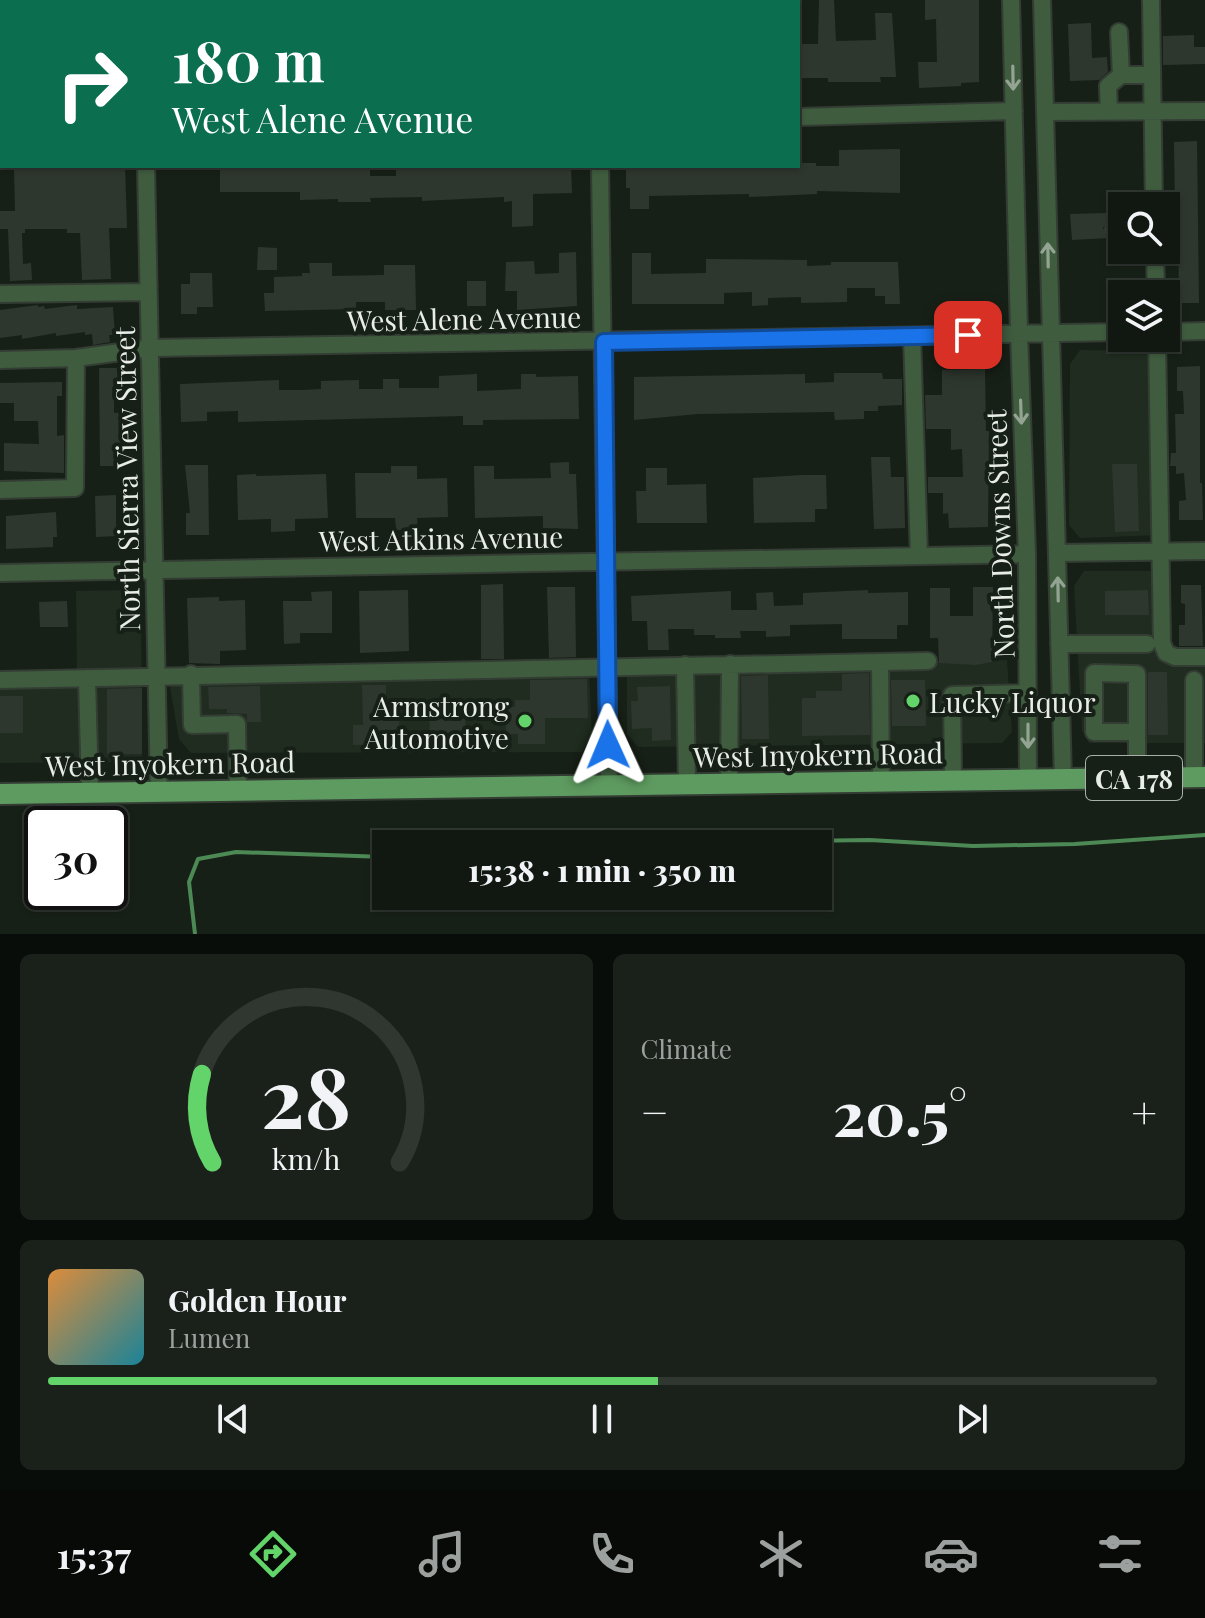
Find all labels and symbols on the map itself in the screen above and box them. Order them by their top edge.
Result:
one-way arrow [1006,64,1021,91]
one-way arrow [1040,242,1056,269]
street label: West Alene Avenue [345,297,582,339]
pin [934,301,1002,369]
street label: North Sierra View Street [105,325,147,632]
one-way arrow [1014,398,1029,425]
street label: North Downs Street [976,408,1022,659]
street label: West Atkins Avenue [318,517,563,559]
one-way arrow [1050,576,1066,603]
place label: Lucky Liquor [929,683,1096,720]
place label: Armstrong Automotive [364,687,509,756]
marker: Lucky Liquor [904,692,922,710]
position arrow [566,703,650,787]
marker: Armstrong Automotive [516,712,534,730]
one-way arrow [1020,722,1036,749]
street label: West Inyokern Road [692,733,943,775]
street label: West Inyokern Road [44,742,295,784]
road number: CA 178 [1086,756,1182,800]
speed limit sign: 30 [24,806,128,910]

